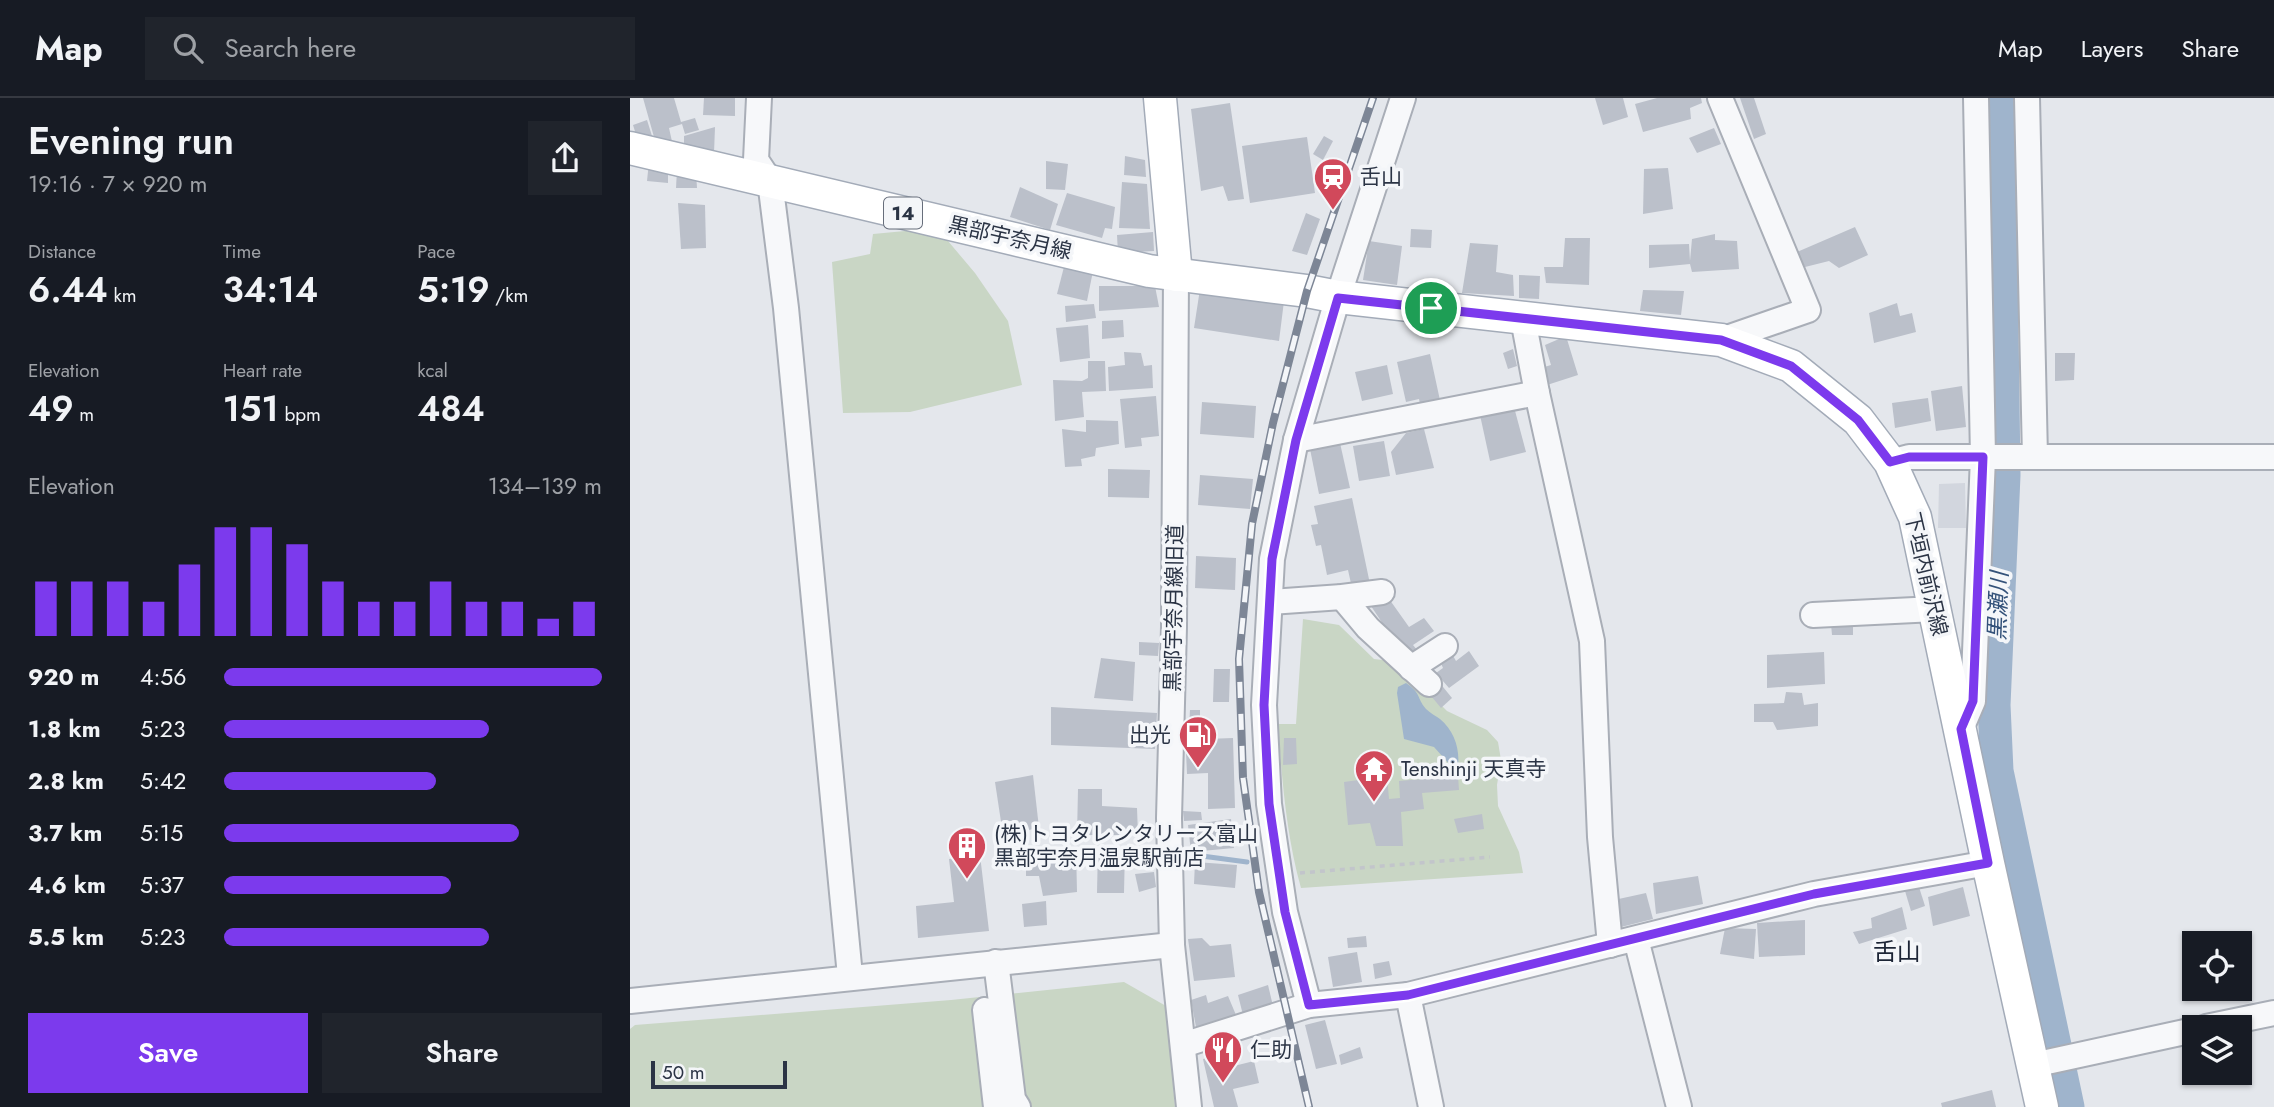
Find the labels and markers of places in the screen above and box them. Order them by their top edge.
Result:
station icon: 舌山 [1312,156,1354,211]
place label: 舌山 [1360,162,1402,192]
pin [1401,278,1461,338]
fuel station icon: 出光 [1177,714,1219,769]
place label: 出光 [1129,720,1171,750]
temple icon: Tenshinji 天真寺 [1353,748,1395,803]
place label: Tenshinji 天真寺 [1401,754,1547,784]
place label: (株)トヨタレンタリース富山 黒部宇奈月温泉駅前店 [994,819,1258,873]
building icon: (株)トヨタレンタリース富山 黒部宇奈月温泉駅前店 [946,825,988,880]
restaurant icon: 仁助 [1202,1029,1244,1084]
place label: 仁助 [1250,1035,1292,1065]

